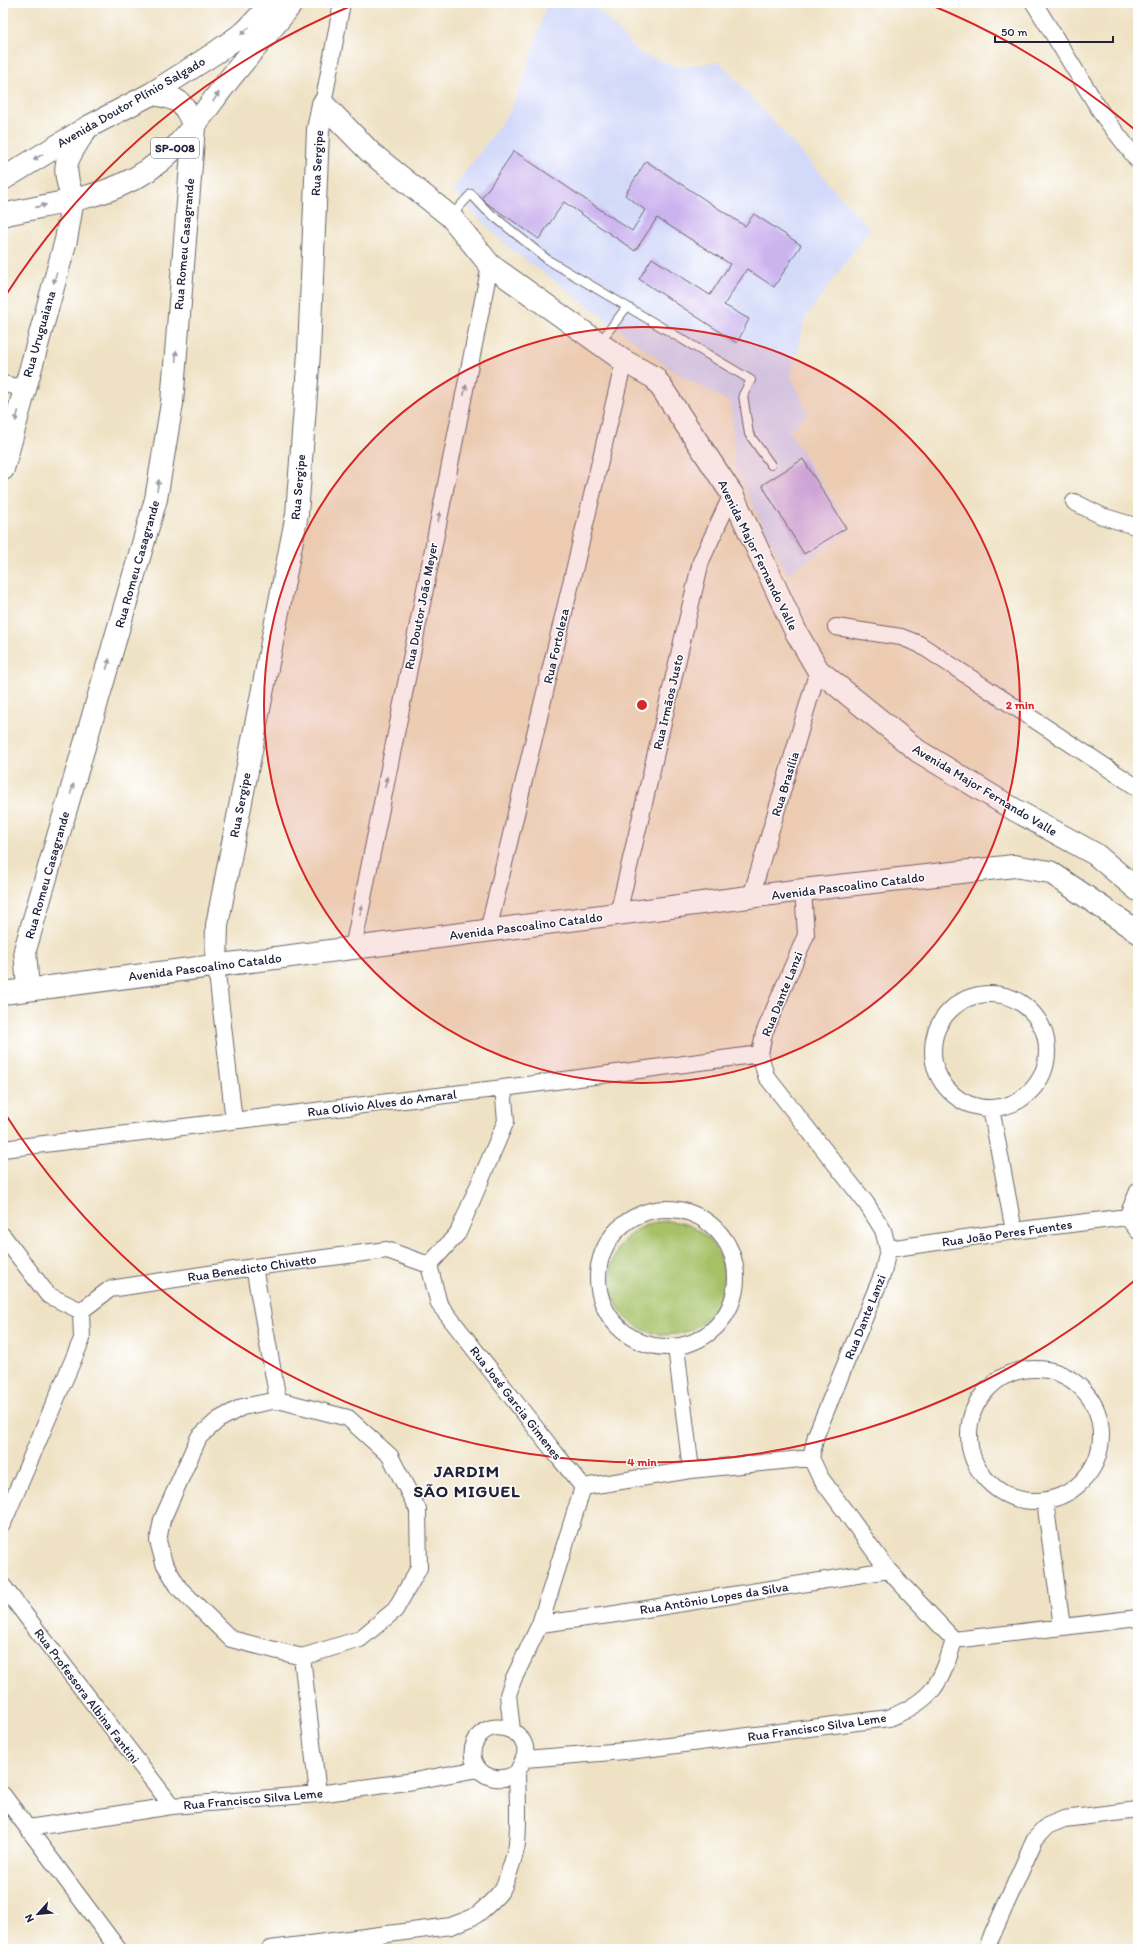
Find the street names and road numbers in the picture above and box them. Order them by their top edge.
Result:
street label: Avenida Doutor Plínio Salgado [54,53,208,151]
street label: Rua Sergipe [308,130,326,196]
road number: SP-008 [151,138,199,158]
street label: Rua Romeu Casagrande [171,177,197,311]
street label: Rua Uruguaiana [19,288,59,379]
street label: Rua Sergipe [288,453,308,521]
street label: Avenida Major Fernando Valle [715,477,801,633]
street label: Rua Romeu Casagrande [112,498,162,630]
street label: Rua Doutor João Meyer [401,541,441,671]
street label: Rua Fortoleza [540,607,572,685]
street label: Rua Irmãos Justo [650,652,686,751]
street label: Avenida Major Fernando Valle [910,741,1060,839]
street label: Rua Brasília [768,749,802,818]
street label: Rua Sergipe [226,771,254,839]
street label: Rua Romeu Casagrande [22,809,72,941]
street label: Avenida Pascoalino Cataldo [771,869,926,903]
street label: Avenida Pascoalino Cataldo [449,909,604,943]
street label: Rua Dante Lanzi [758,949,806,1039]
street label: Avenida Pascoalino Cataldo [128,950,283,984]
street label: Rua Olívio Alves do Amaral [307,1086,458,1120]
street label: Rua João Peres Fuentes [941,1216,1073,1250]
street label: Rua Benedicto Chivatto [187,1251,318,1284]
street label: Rua Dante Lanzi [841,1272,889,1362]
street label: Rua José Garcia Gimenes [467,1343,565,1463]
street label: Rua Antônio Lopes da Silva [639,1579,790,1617]
street label: Rua Professora Albina Fantini [31,1626,143,1766]
street label: Rua Francisco Silva Leme [747,1710,887,1744]
street label: Rua Francisco Silva Leme [183,1785,323,1813]

